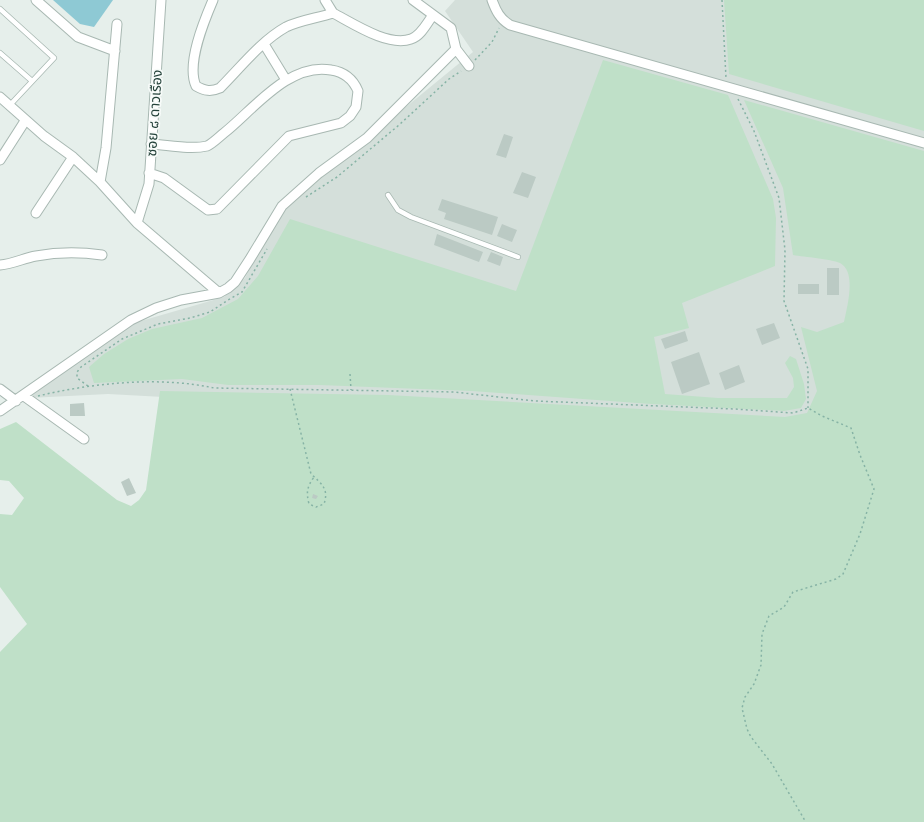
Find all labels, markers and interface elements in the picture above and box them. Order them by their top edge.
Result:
street label: ซอย ๘ ดาวเรือง [142,69,166,157]

